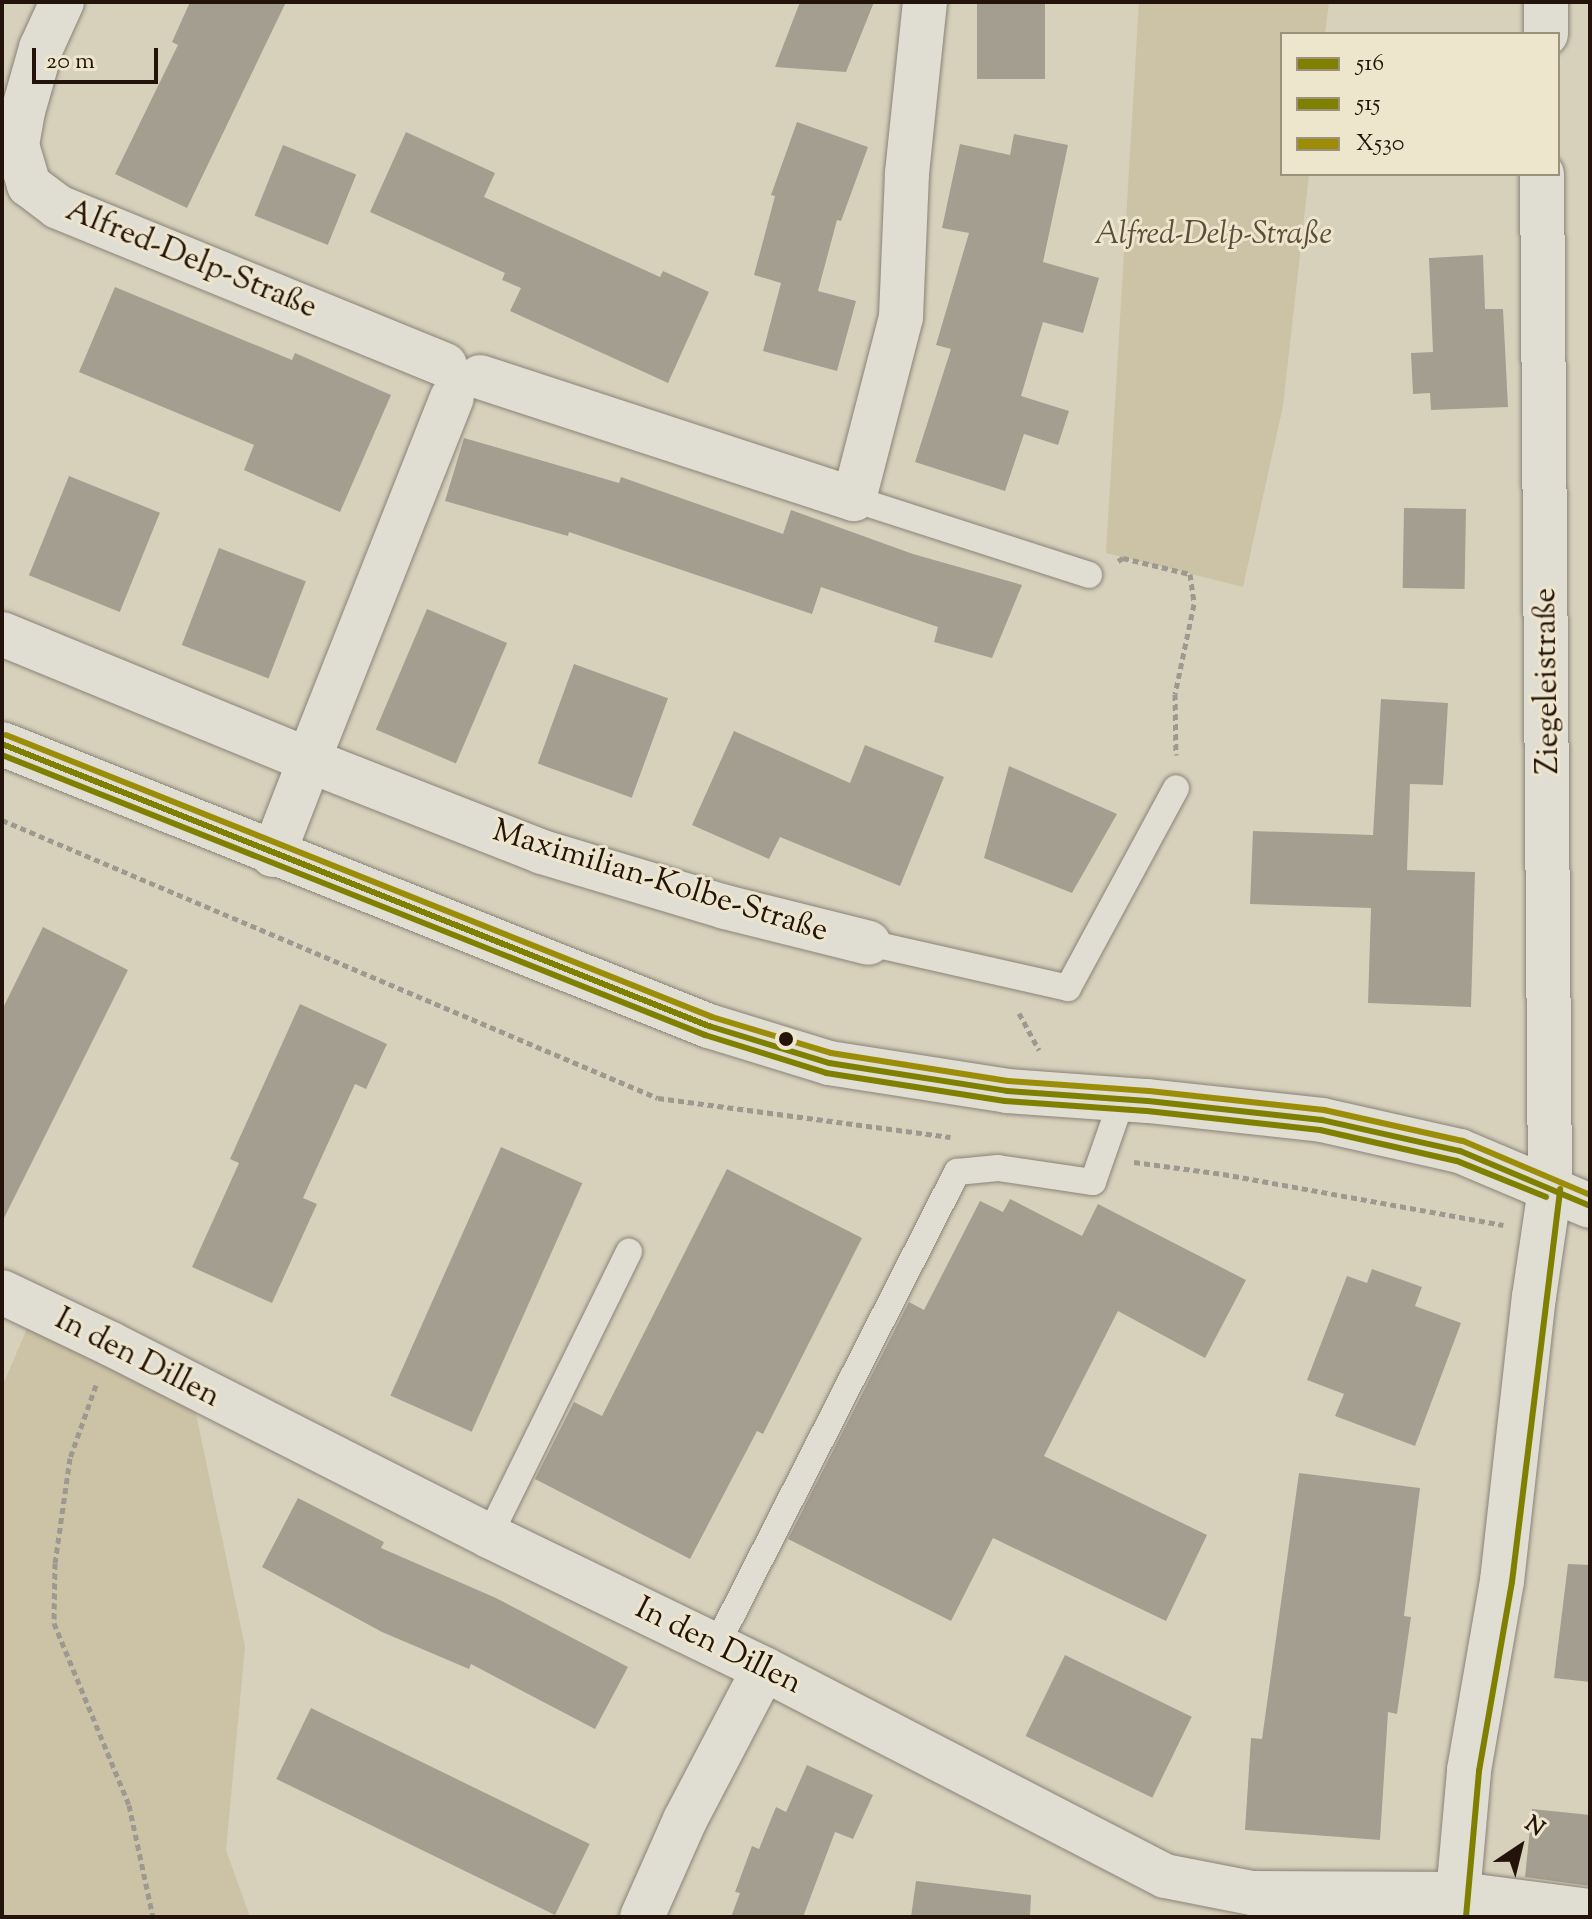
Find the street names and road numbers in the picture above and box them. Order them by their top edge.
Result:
street label: Alfred-Delp-Straße [60,192,322,328]
street label: Ziegeleistraße [1527,587,1569,775]
street label: Maximilian-Kolbe-Straße [488,813,832,951]
street label: In den Dillen [48,1301,226,1417]
street label: In den Dillen [629,1590,807,1704]

